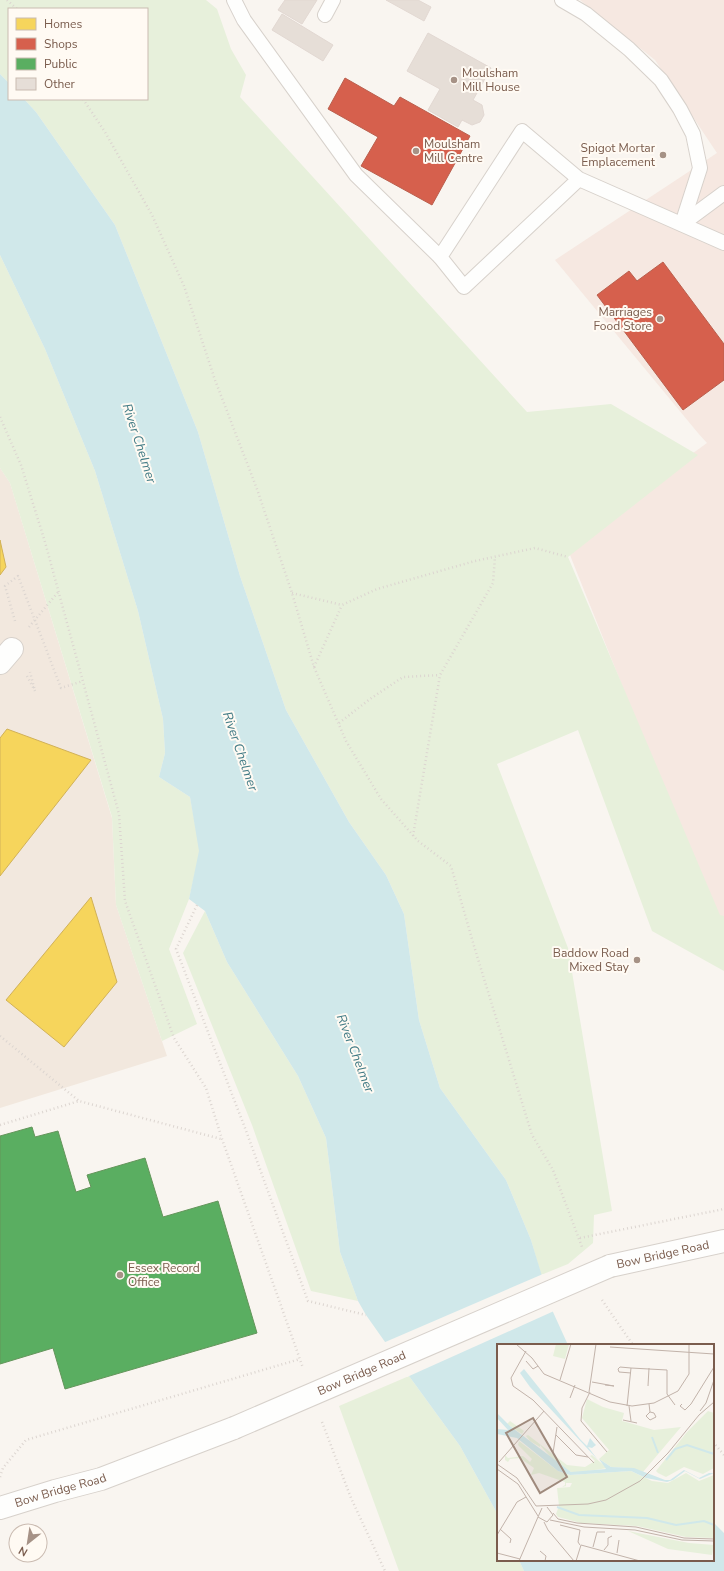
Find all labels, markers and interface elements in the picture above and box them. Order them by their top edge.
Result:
legend [8,8,148,100]
text: Homes [44,16,82,32]
text: Shops [44,36,78,52]
text: Public [44,56,78,72]
place label: Moulsham Mill House [462,65,520,95]
marker: Moulsham Mill House [449,75,459,85]
text: Other [44,76,76,92]
place label: Moulsham Mill Centre [424,136,483,166]
place label: Spigot Mortar Emplacement [581,140,656,170]
marker: Moulsham Mill Centre [411,146,421,156]
marker: Spigot Mortar Emplacement [658,150,668,160]
place label: Marriages Food Store [593,304,652,334]
marker: Marriages Food Store [655,314,665,324]
water label: River Chelmer [118,401,161,486]
water label: River Chelmer [218,709,262,794]
place label: Baddow Road Mixed Stay [553,945,630,975]
marker: Baddow Road Mixed Stay [632,955,642,965]
water label: River Chelmer [332,1011,378,1096]
street label: Bow Bridge Road [615,1236,711,1272]
place label: Essex Record Office [128,1260,200,1290]
marker: Essex Record Office [115,1270,125,1280]
inset map [497,1344,714,1561]
street label: Bow Bridge Road [315,1347,408,1399]
street label: Bow Bridge Road [13,1470,109,1511]
north arrow [8,1523,48,1563]
text: N [16,1543,31,1560]

